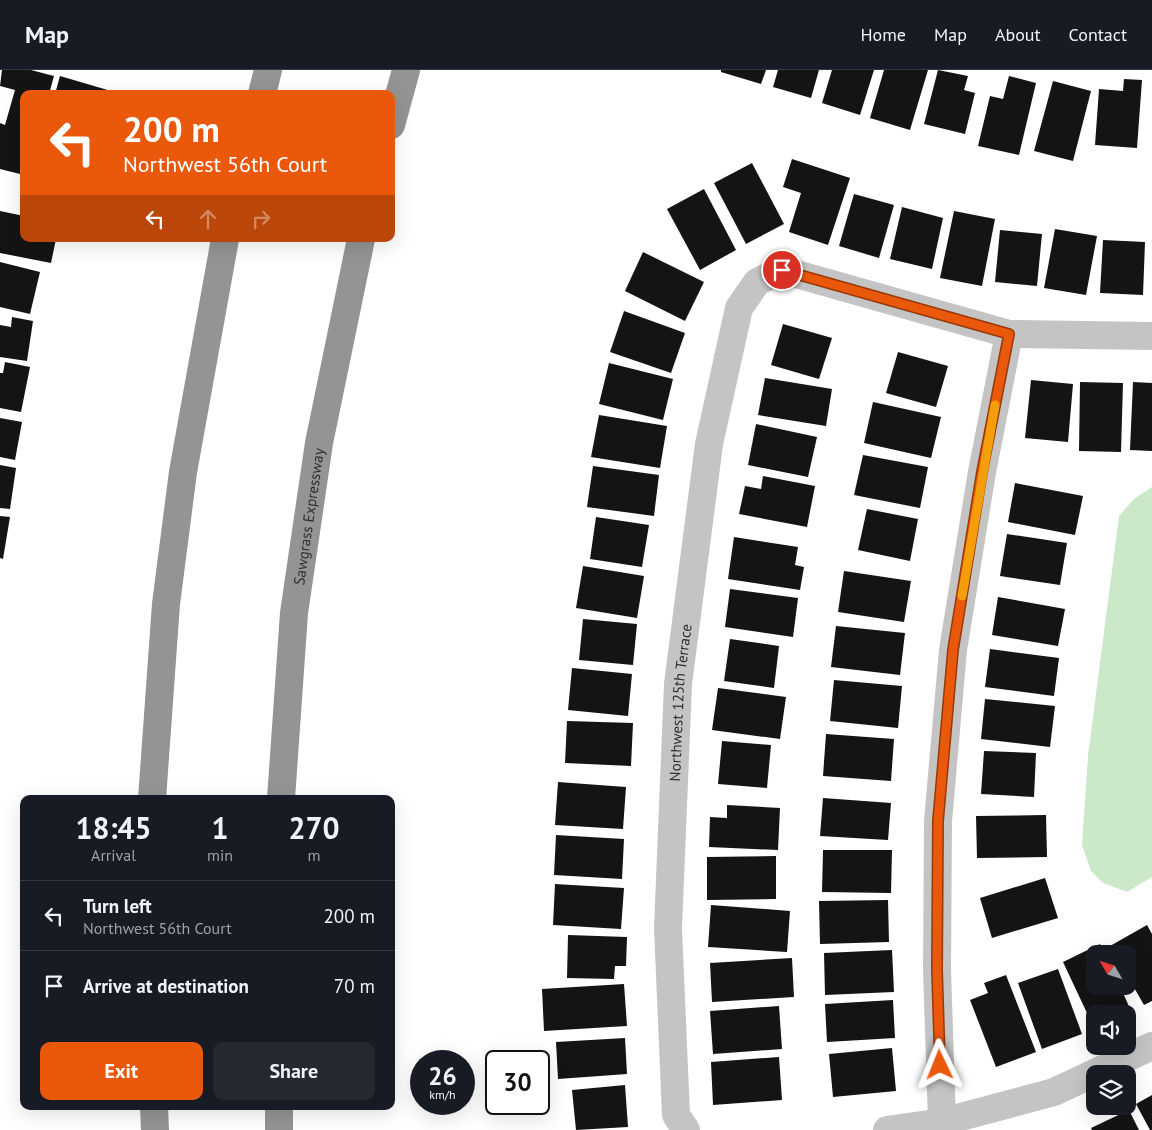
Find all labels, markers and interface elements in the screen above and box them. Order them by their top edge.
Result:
text: Map [25,19,69,50]
text: Home [860,23,906,46]
text: Map [934,23,967,46]
text: About [995,23,1041,46]
text: Contact [1069,23,1127,46]
text: 200 m [123,106,220,152]
icon: left [40,110,105,175]
text: Northwest 56th Court [123,150,327,178]
icon: left [141,205,169,233]
icon: ahead [194,205,222,233]
icon: right [247,205,275,233]
pin [761,249,803,291]
icon: arrive [768,256,796,284]
street label: Sawgrass Expressway [289,447,328,586]
street label: Northwest 125th Terrace [665,623,695,782]
text: 18:45 [75,808,152,847]
text: 1 [212,808,229,847]
text: 270 [288,808,340,847]
text: Arrival [91,845,136,865]
text: min [207,845,233,865]
text: m [308,845,321,865]
text: Turn left [83,894,152,918]
icon: left [40,902,68,930]
text: 200 m [323,904,375,928]
text: Northwest 56th Court [83,918,232,938]
north arrow [1086,945,1136,995]
map controls [1086,945,1136,1115]
icon: arrive [40,972,68,1000]
text: Arrive at destination [83,974,249,998]
text: 70 m [334,974,375,998]
button: sound [1086,1005,1136,1055]
position arrow [913,1038,965,1090]
button: Exit [40,1042,203,1100]
button: Share [213,1042,375,1100]
speed limit sign: 30 [485,1050,550,1115]
text: 26 [428,1060,457,1092]
button: layers [1086,1065,1136,1115]
text: km/h [429,1087,456,1102]

